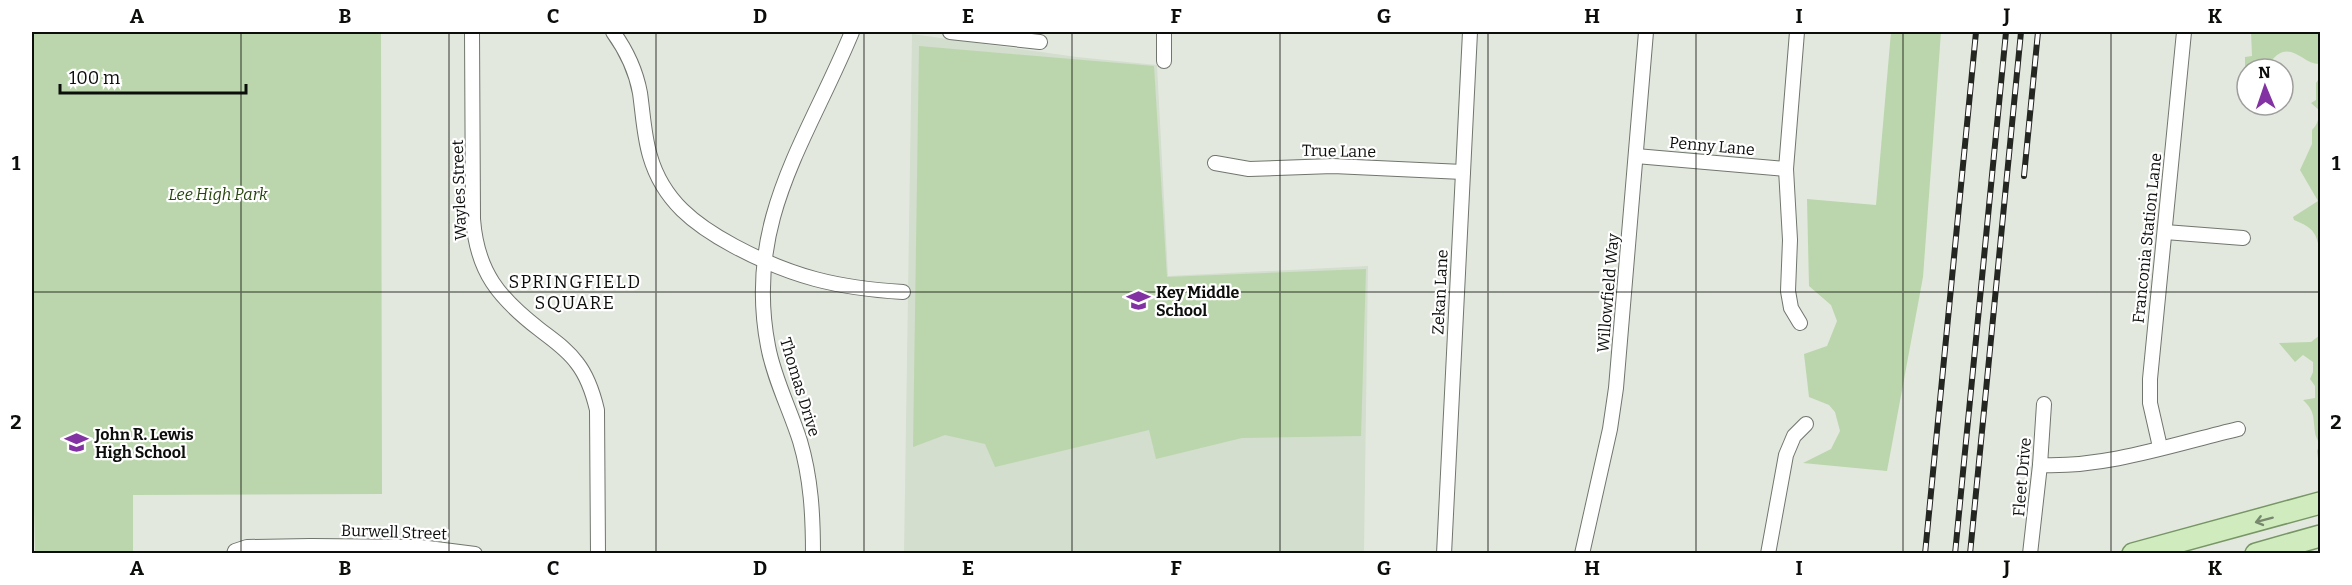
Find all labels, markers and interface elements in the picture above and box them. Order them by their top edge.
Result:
text: A [130,4,145,28]
text: B [339,4,352,28]
text: C [547,4,559,28]
text: D [753,4,767,28]
text: E [962,4,974,28]
text: F [1170,4,1182,28]
text: G [1377,4,1391,28]
text: H [1584,4,1600,28]
text: I [1795,4,1803,28]
text: J [2003,4,2011,28]
text: K [2208,4,2223,28]
scale bar [60,57,246,95]
north arrow [2235,57,2295,117]
text: N [2258,63,2271,82]
text: 100 m [69,67,120,89]
street label: Penny Lane [1668,133,1756,159]
street label: Wayles Street [448,139,470,241]
street label: True Lane [1302,141,1376,161]
text: 1 [12,151,21,175]
text: 1 [2332,151,2341,175]
street label: Franconia Station Lane [2129,152,2165,324]
park label: Lee High Park [168,185,268,204]
street label: Willowfield Way [1593,232,1623,353]
street label: Zekan Lane [1428,249,1452,335]
district label: SPRINGFIELD SQUARE [508,271,642,314]
place label: Key Middle School [1156,283,1240,320]
school or university icon: Key Middle School [1125,288,1151,314]
street label: Thomas Drive [776,335,824,439]
text: 2 [10,410,22,434]
text: 2 [2330,410,2342,434]
place label: John R. Lewis High School [94,425,194,462]
school or university icon: John R. Lewis High School [64,430,90,456]
street label: Fleet Drive [2009,437,2035,517]
one-way arrow [2255,514,2274,526]
street label: Burwell Street [341,521,447,543]
text: A [130,556,145,580]
text: B [339,556,352,580]
text: C [547,556,559,580]
text: D [753,556,767,580]
text: E [962,556,974,580]
text: F [1170,556,1182,580]
text: G [1377,556,1391,580]
text: H [1584,556,1600,580]
text: I [1795,556,1803,580]
text: J [2003,556,2011,580]
text: K [2208,556,2223,580]

